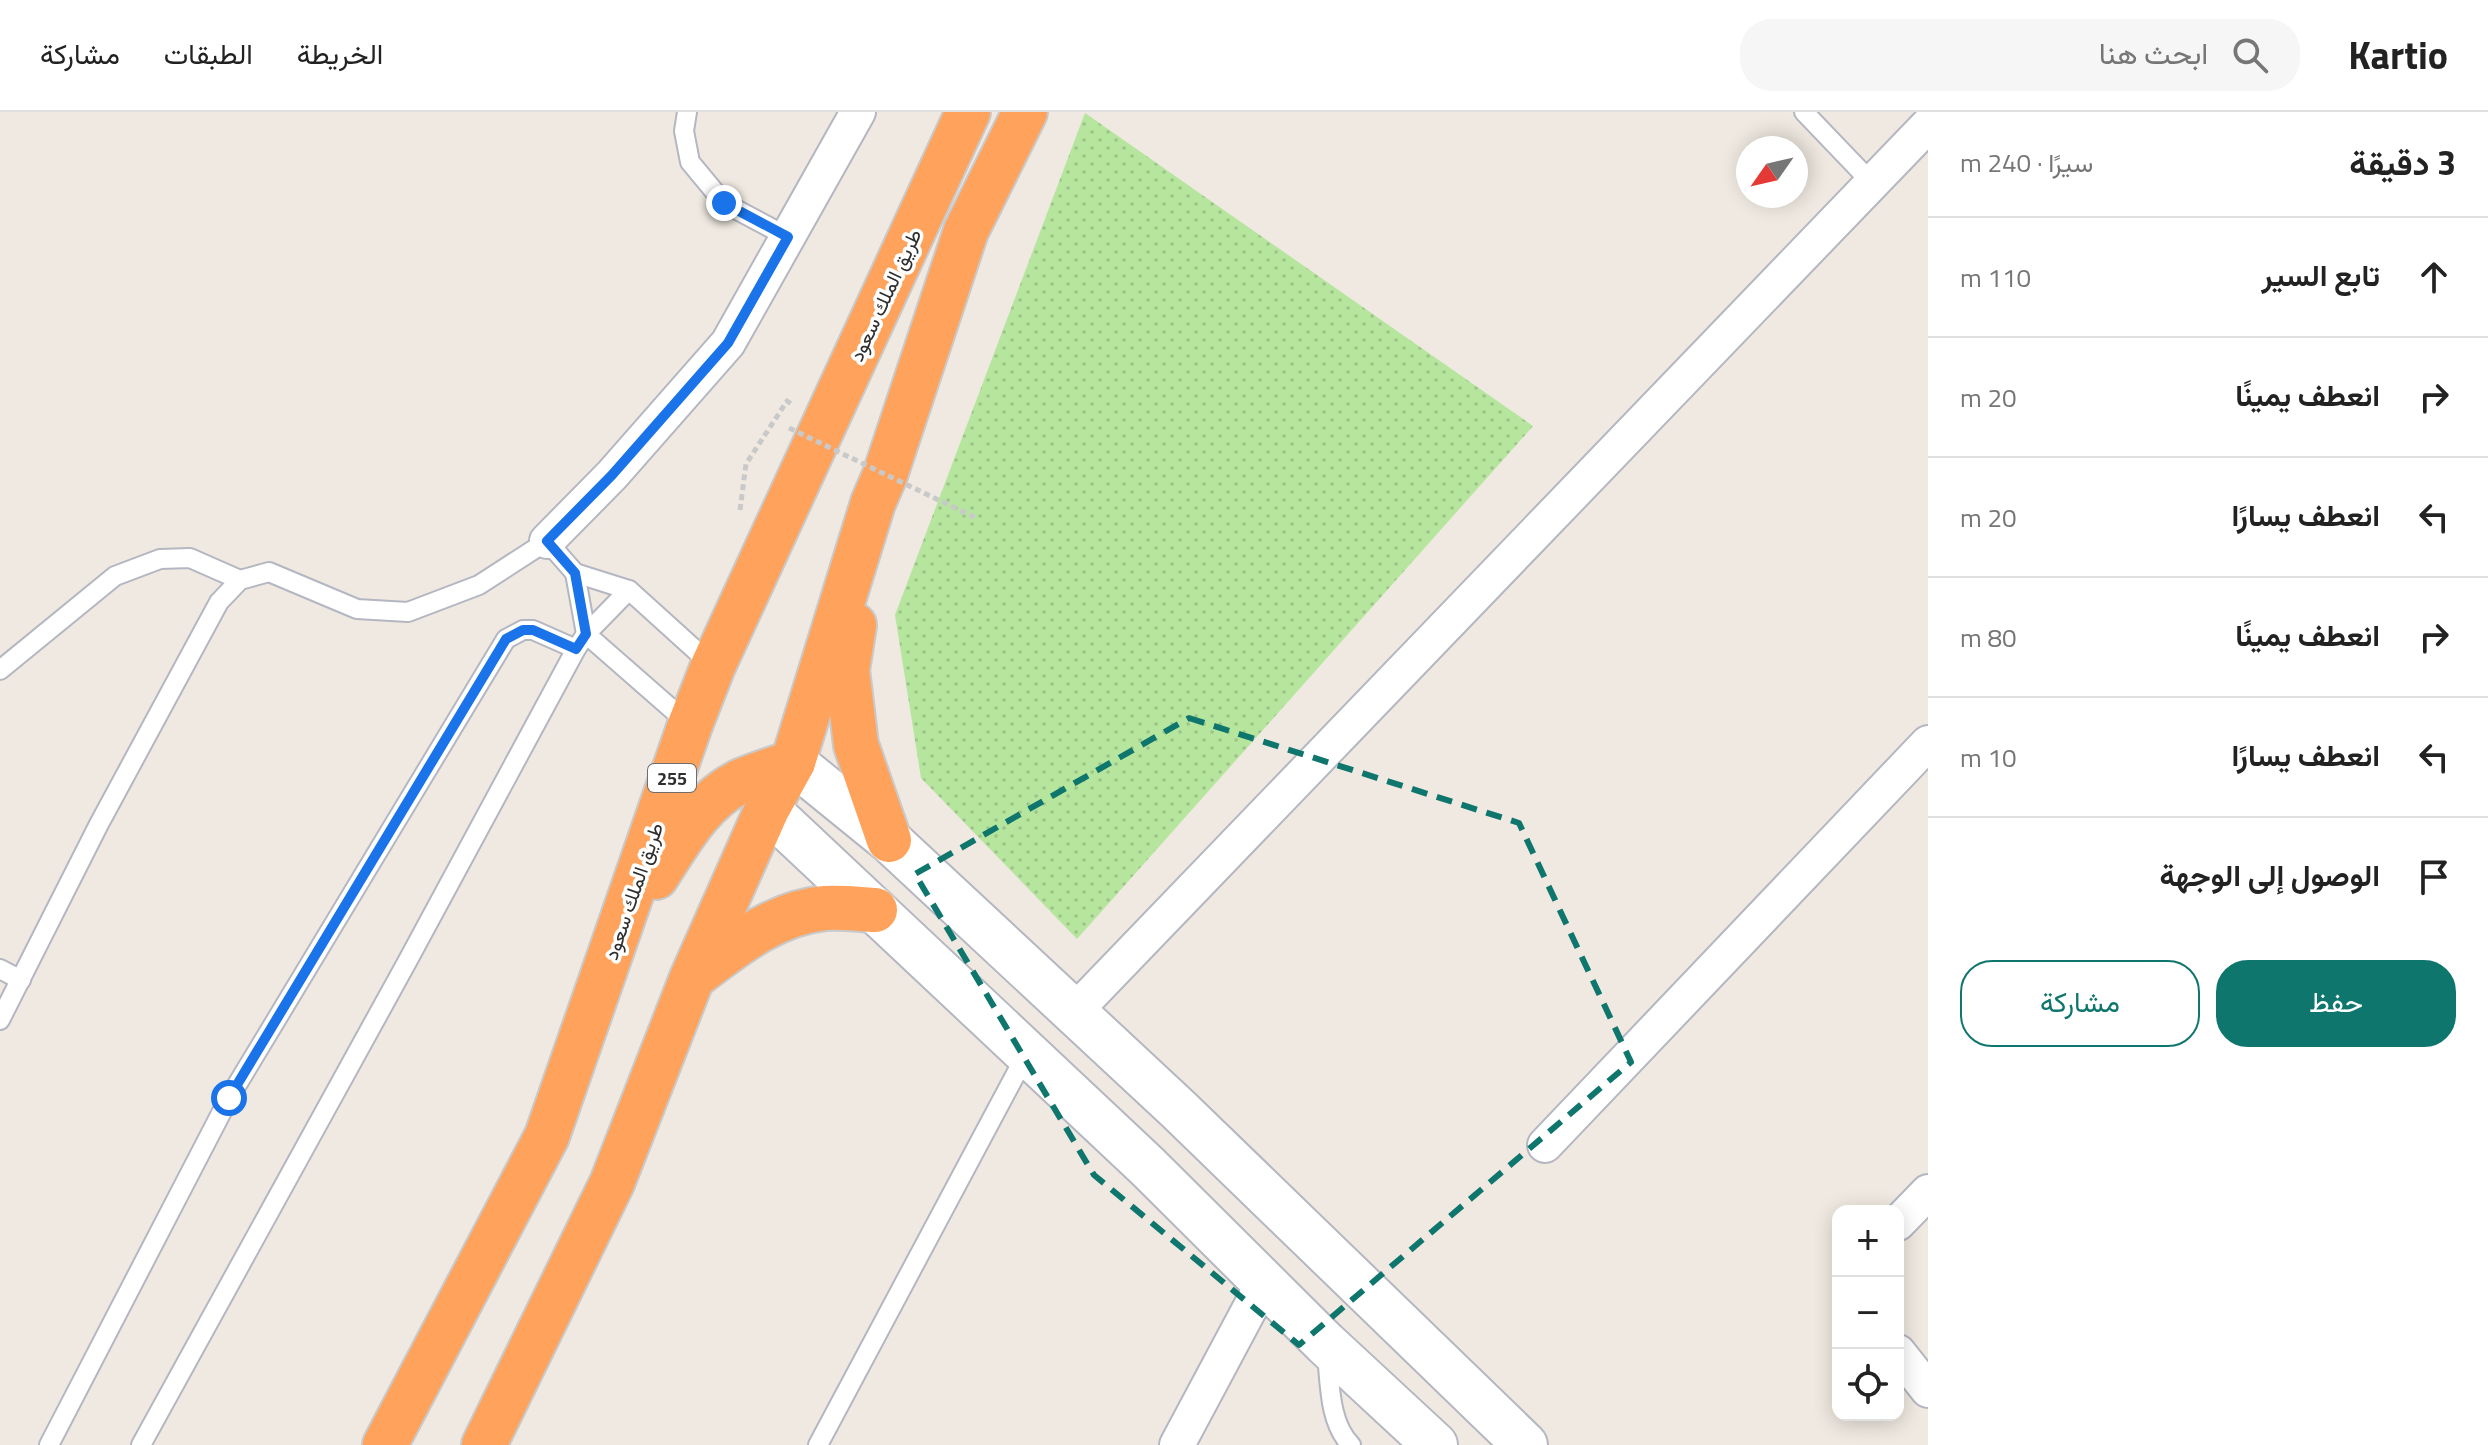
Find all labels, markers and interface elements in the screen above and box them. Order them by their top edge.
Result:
search box [1740,19,2300,91]
text: Kartio [2348,26,2448,84]
text: ابحث هنا [2099,30,2208,76]
text: مشاركة [40,32,120,75]
text: الطبقات [164,32,253,75]
text: الخريطة [297,32,383,75]
icon: search [2228,33,2272,77]
north arrow [1736,136,1808,208]
text: 3 دقيقة [2349,136,2456,188]
text: سيرًا · 240 m [1960,143,2093,182]
route end [706,185,742,221]
street label: طريق الملك سعود [841,224,929,366]
text: تابع السير [2262,252,2380,298]
icon: ahead [2412,255,2456,299]
text: 110 m [1960,258,2031,297]
text: انعطف يمينًا [2235,372,2380,418]
icon: right [2412,375,2456,419]
text: 20 m [1960,378,2017,417]
text: انعطف يسارًا [2231,492,2380,538]
icon: left [2412,495,2456,539]
text: 20 m [1960,498,2017,537]
text: انعطف يمينًا [2235,612,2380,658]
icon: right [2412,615,2456,659]
text: 80 m [1960,618,2017,657]
text: انعطف يسارًا [2231,732,2380,778]
icon: left [2412,735,2456,779]
text: 10 m [1960,738,2017,777]
road number: 255 [648,764,696,792]
street label: طريق الملك سعود [595,818,671,964]
text: الوصول إلى الوجهة [2159,852,2380,898]
icon: arrive [2412,855,2456,899]
button: مشاركة [1960,960,2200,1047]
button: حفظ [2216,960,2456,1047]
route start [211,1080,247,1116]
map controls [1832,1205,1904,1421]
button: + [1832,1205,1904,1277]
button: − [1832,1277,1904,1349]
button: locate [1832,1349,1904,1421]

